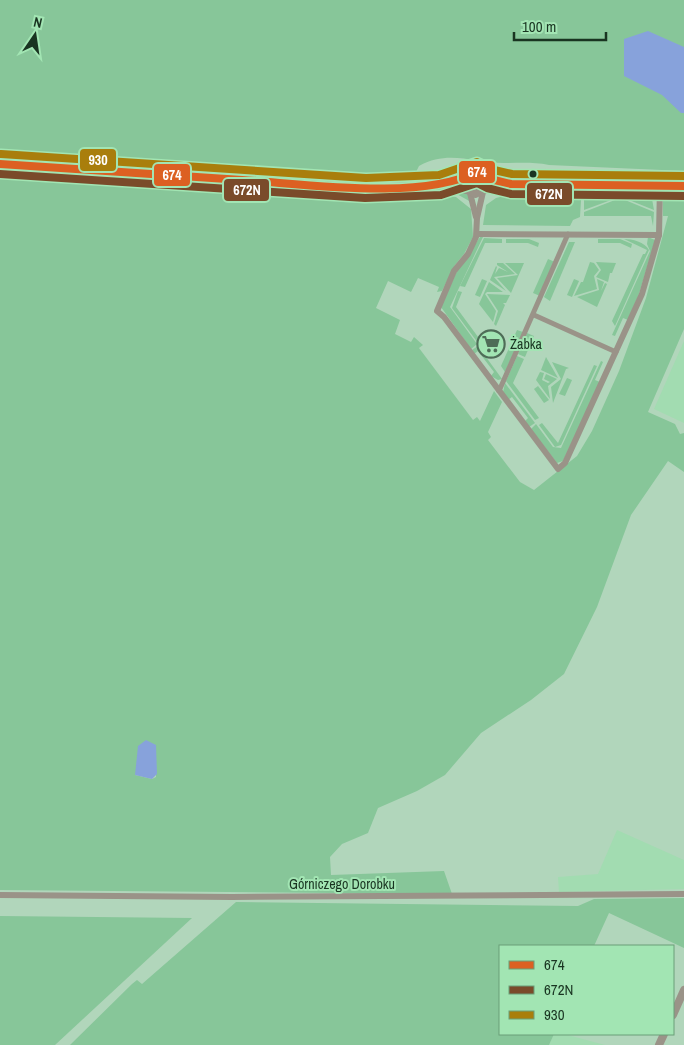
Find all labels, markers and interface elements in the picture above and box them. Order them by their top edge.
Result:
north arrow [10,10,60,60]
scale bar [514,10,606,42]
text: N [32,13,44,32]
text: 100 m [522,16,556,37]
line badge: 930 [79,148,117,172]
text: 930 [88,151,108,169]
line badge: 674 [458,160,496,184]
line badge: 674 [153,163,191,187]
text: 674 [467,163,487,181]
text: 674 [162,166,182,184]
unlabelled marker [528,169,538,179]
line badge: 672N [223,178,270,202]
text: 672N [233,181,261,199]
line badge: 672N [526,182,573,206]
text: 672N [535,185,563,203]
supermarket icon: Żabka [476,329,506,359]
place label: Żabka [510,335,543,353]
street label: Górniczego Dorobku [289,875,395,893]
legend [499,945,674,1035]
text: 674 [544,954,565,975]
text: 672N [544,979,573,1000]
text: 930 [544,1004,565,1025]

